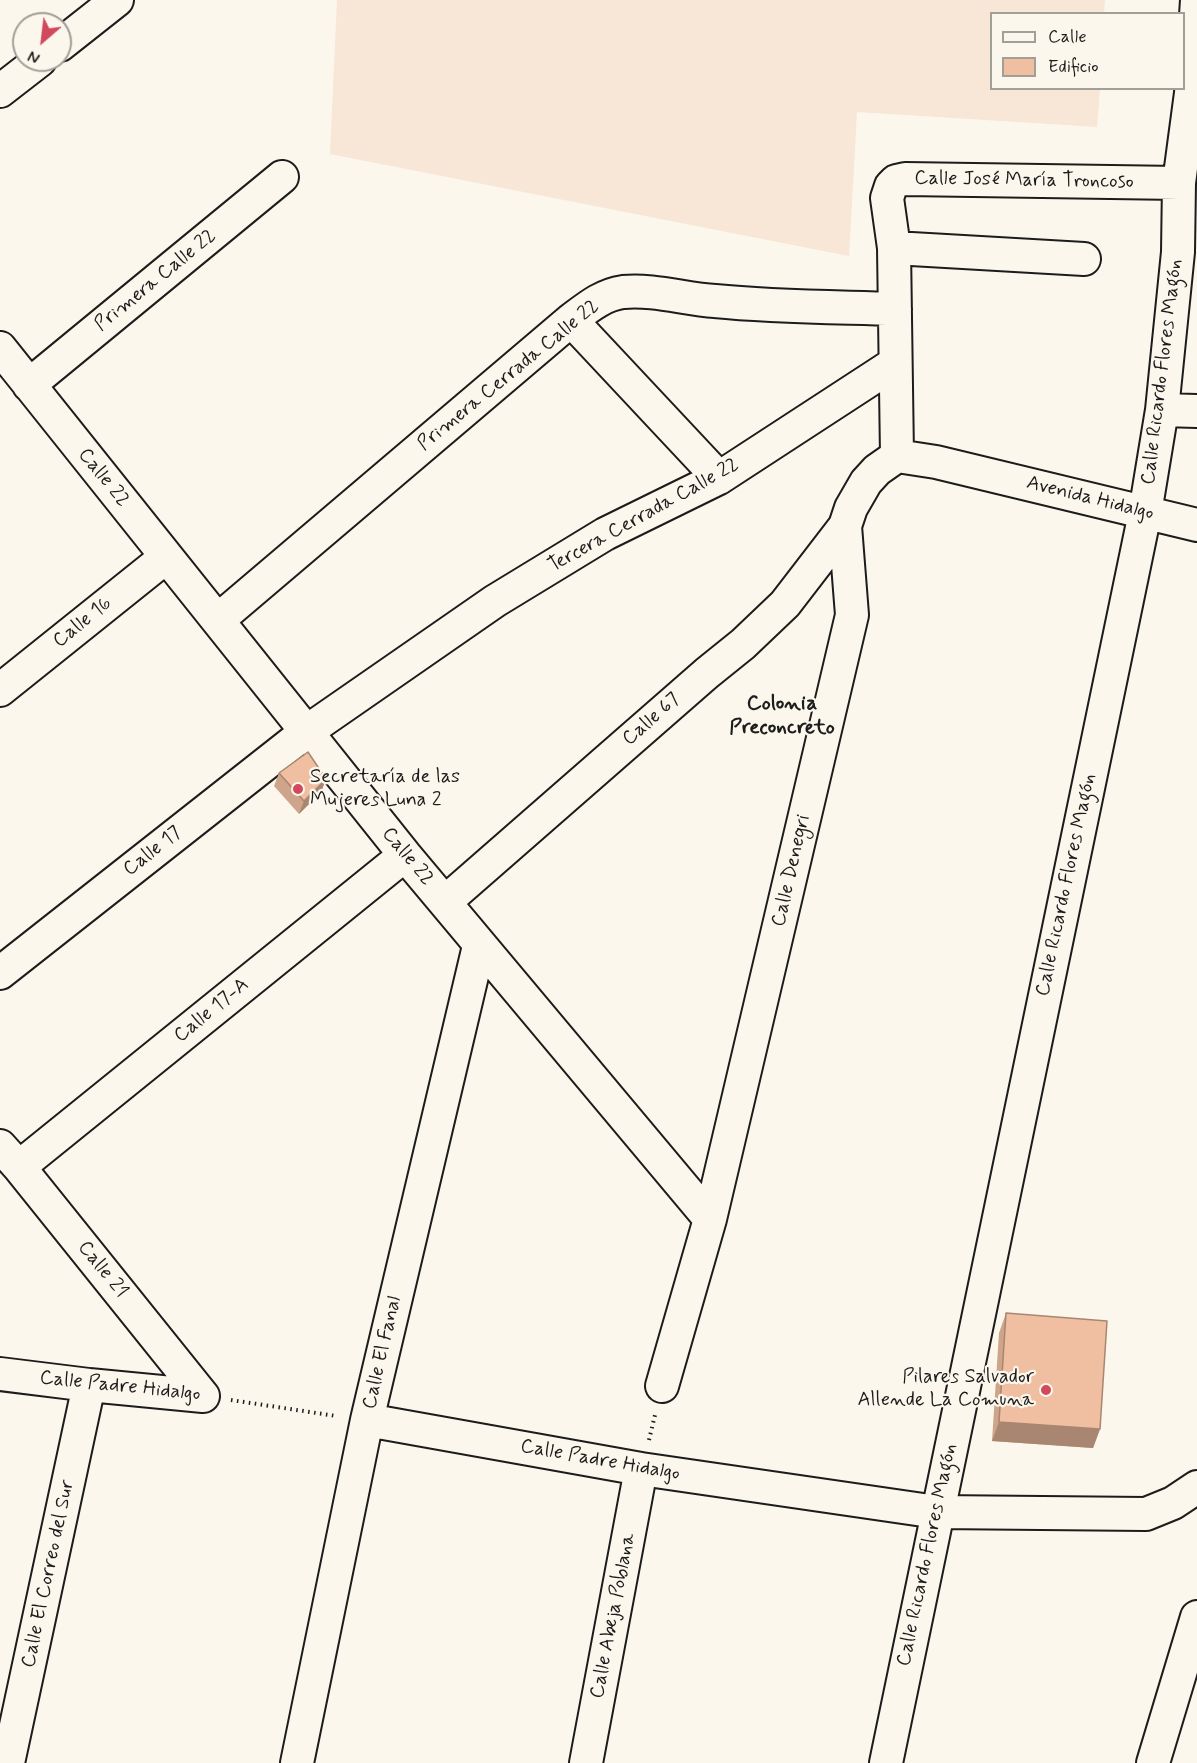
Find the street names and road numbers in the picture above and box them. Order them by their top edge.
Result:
street label: Calle José María Troncoso [914,167,1134,195]
street label: Primera Calle 22 [90,225,222,337]
street label: Calle Ricardo Flores Magón [1137,258,1189,486]
street label: Primera Cerrada Calle 22 [413,295,605,457]
street label: Calle 22 [72,444,134,512]
street label: Tercera Cerrada Calle 22 [544,454,744,578]
street label: Avenida Hidalgo [1024,472,1156,526]
street label: Calle 16 [49,592,117,654]
street label: Calle 67 [618,688,686,752]
street label: Calle Ricardo Flores Magón [1032,771,1102,999]
street label: Calle Denegri [767,813,817,929]
street label: Calle 17 [119,822,187,882]
street label: Calle 22 [376,823,438,891]
street label: Calle 17-A [170,974,254,1048]
street label: Calle 21 [72,1236,132,1304]
street label: Calle El Fanal [358,1294,408,1412]
street label: Calle Padre Hidalgo [38,1367,202,1407]
street label: Calle Padre Hidalgo [518,1435,682,1487]
street label: Calle Ricardo Flores Magón [893,1441,963,1669]
street label: Calle El Correo del Sur [17,1478,81,1670]
street label: Calle Abeja Poblana [586,1531,642,1701]

